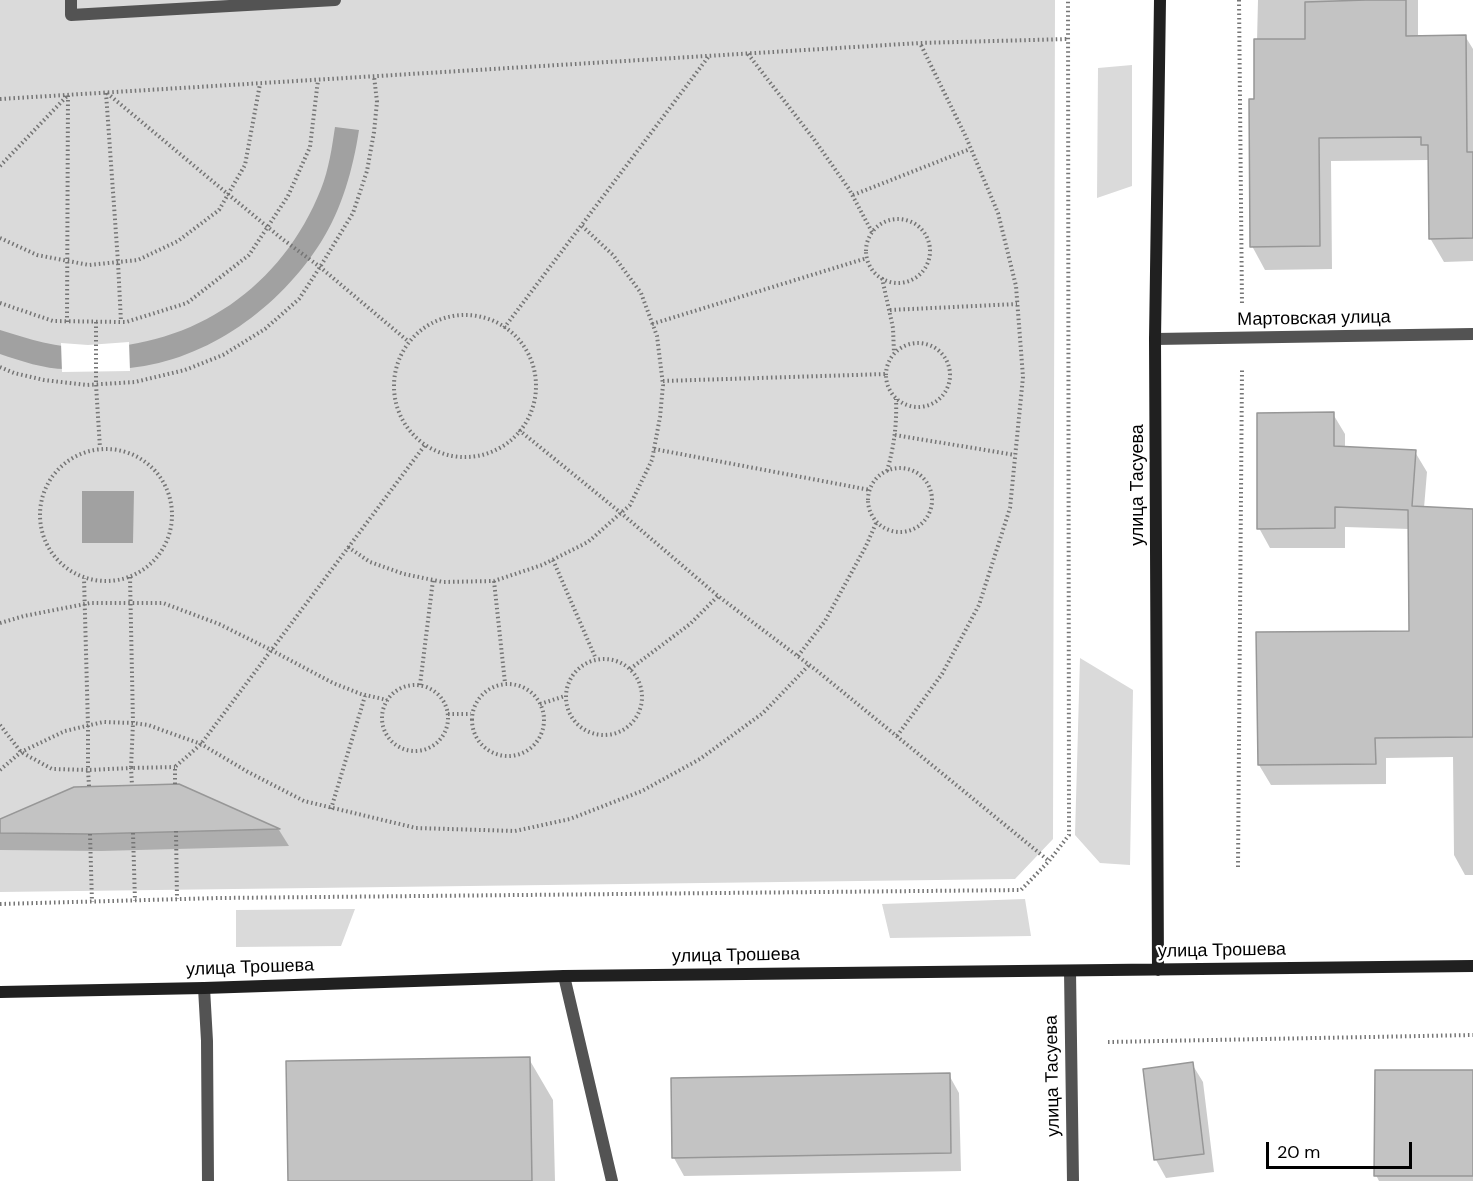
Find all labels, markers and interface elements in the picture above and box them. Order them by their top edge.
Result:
street label: Мартовская улица [1237,307,1391,331]
street label: улица Тасуева [1127,424,1149,546]
street label: улица Трошева [1158,939,1286,963]
street label: улица Трошева [672,944,800,968]
street label: улица Трошева [186,955,314,981]
street label: улица Тасуева [1041,1015,1065,1137]
scale bar [1269,1130,1414,1168]
text: 20 m [1277,1140,1320,1164]

